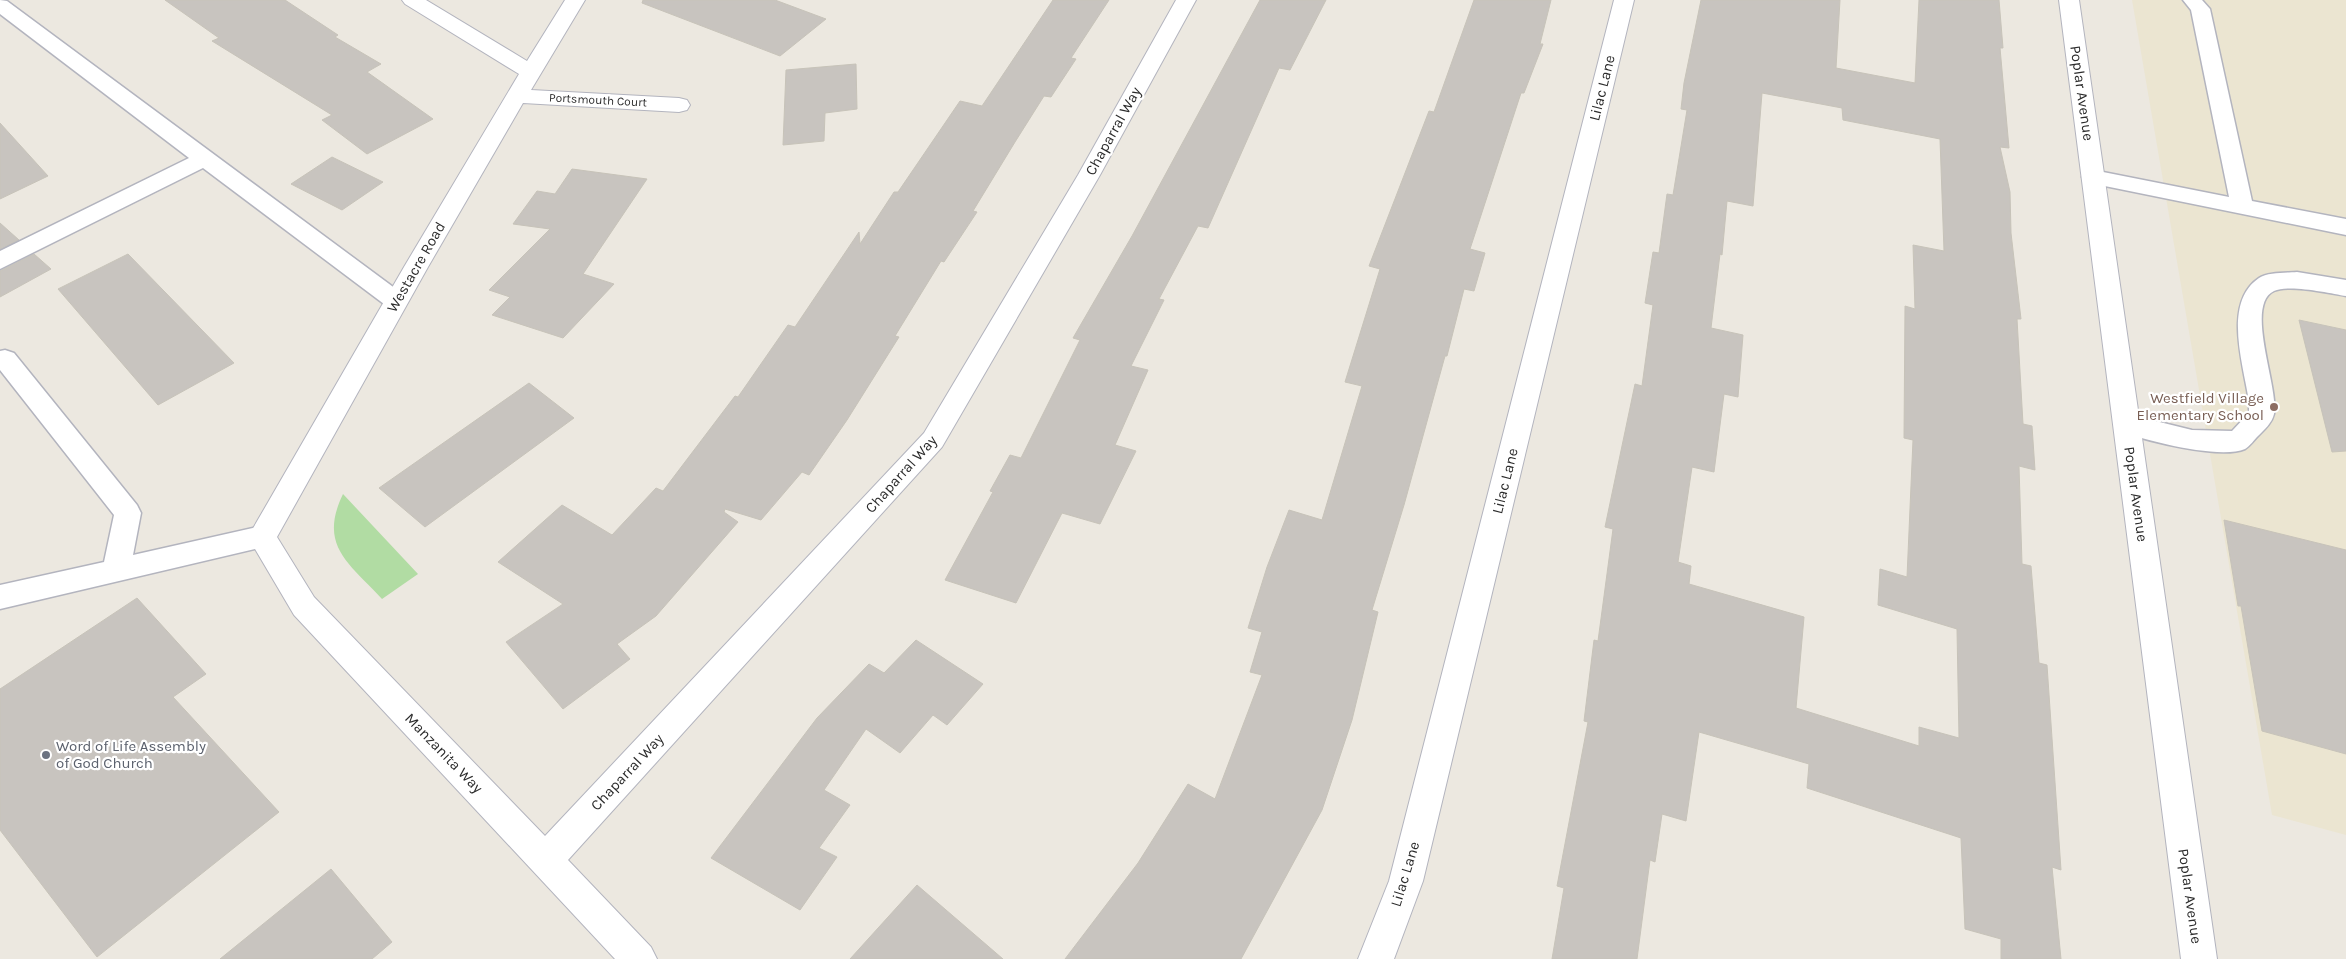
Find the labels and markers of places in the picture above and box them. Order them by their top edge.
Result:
place label: Westfield Village Elementary School [2137,389,2264,424]
marker: Westfield Village Elementary School [2268,401,2280,413]
place label: Word of Life Assembly of God Church [56,737,206,772]
marker: Word of Life Assembly of God Church [40,749,52,761]

